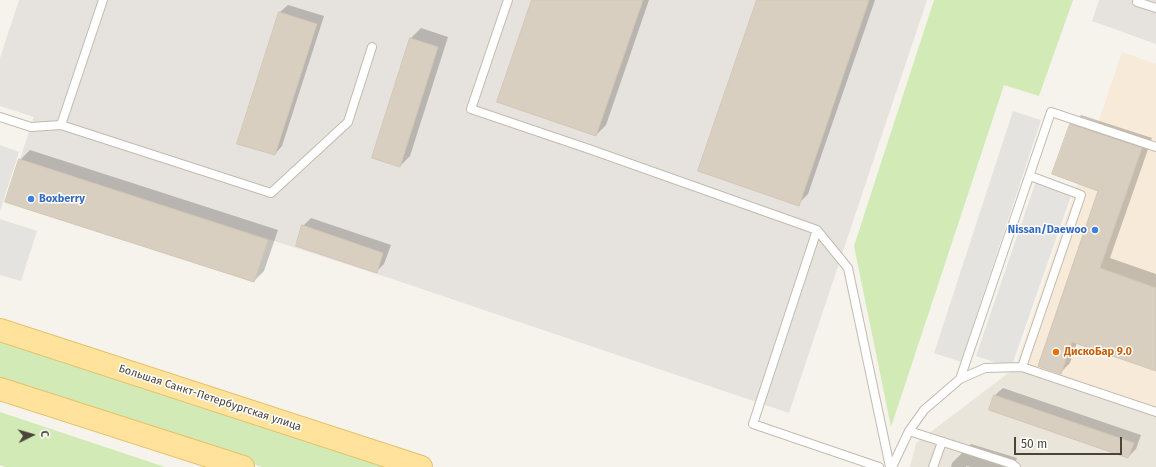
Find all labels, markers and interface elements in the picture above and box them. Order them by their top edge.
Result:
place label: Boxberry [39,192,85,206]
marker: Boxberry [26,194,36,204]
place label: Nissan/Daewoo [1008,223,1087,237]
marker: Nissan/Daewoo [1090,225,1100,235]
place label: ДискоБар 9.0 [1064,345,1132,359]
marker: ДискоБар 9.0 [1051,347,1061,357]
street label: Большая Санкт-Петербургская улица [117,362,303,434]
north arrow [12,415,52,455]
scale bar [1016,429,1124,455]
text: С [38,430,51,438]
text: 50 m [1021,437,1047,451]

